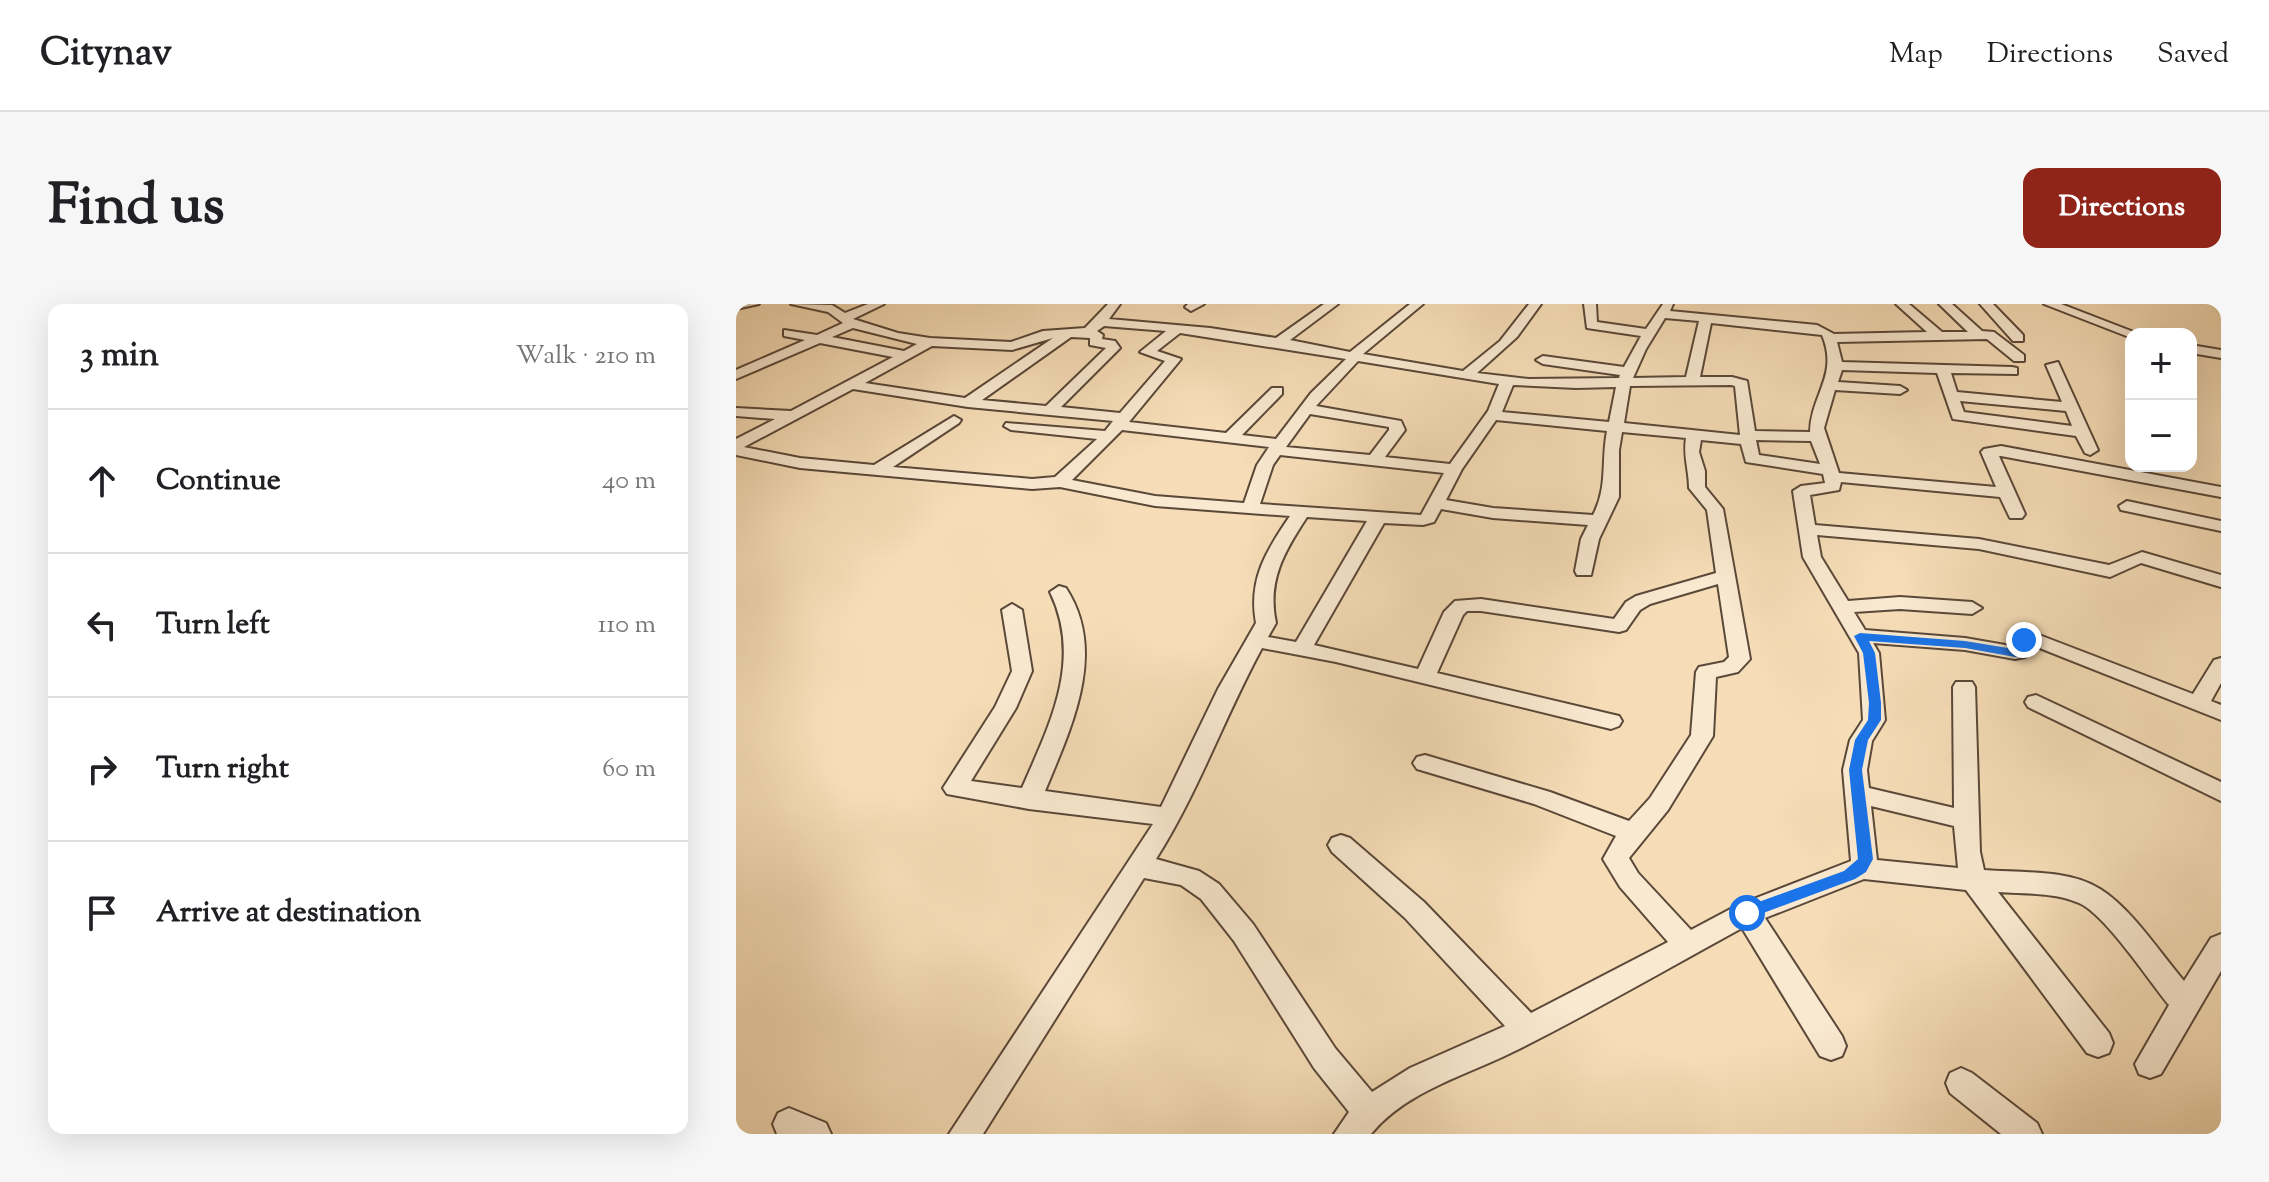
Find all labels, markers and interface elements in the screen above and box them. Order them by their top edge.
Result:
text: Citynav [40,28,172,82]
text: Map [1889,35,1943,75]
text: Directions [1987,35,2113,75]
text: Saved [2157,35,2229,75]
text: Find us [48,168,224,249]
button: Directions [2023,168,2221,248]
map controls [2125,328,2197,472]
button: + [2125,328,2197,400]
text: 3 min [80,332,159,381]
text: Walk · 210 m [516,338,656,375]
button: − [2125,400,2197,472]
icon: ahead [80,459,124,503]
text: Continue [156,460,281,503]
text: 40 m [602,463,656,500]
icon: left [80,603,124,647]
text: Turn left [156,604,270,647]
text: 110 m [598,607,656,644]
route end [2006,622,2042,658]
icon: right [80,747,124,791]
text: Turn right [156,748,289,791]
text: 60 m [602,751,656,788]
icon: arrive [80,891,124,935]
text: Arrive at destination [156,892,421,935]
route start [1729,895,1765,931]

